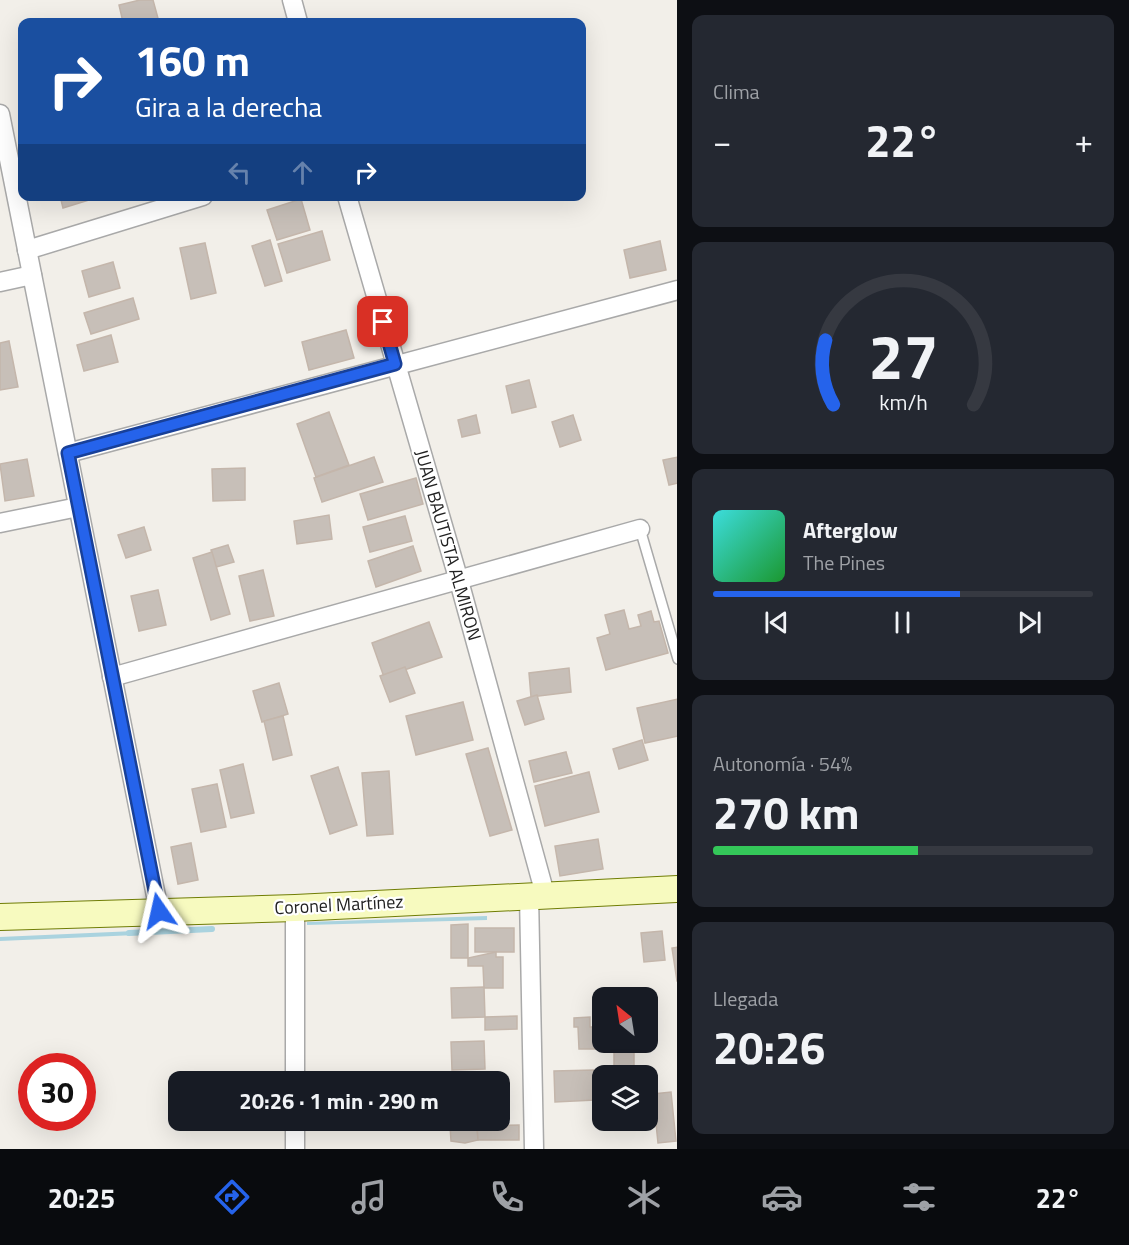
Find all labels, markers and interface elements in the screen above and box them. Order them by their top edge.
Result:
text: 160 m [135,28,250,92]
icon: right [36,42,114,120]
text: Clima [713,76,760,107]
text: Gira a la derecha [135,86,322,127]
text: 22° [865,106,941,174]
text: − [713,116,731,166]
text: + [1075,116,1093,166]
icon: left [223,156,256,189]
icon: ahead [286,156,319,189]
icon: right [349,156,382,189]
pin [357,296,408,347]
icon: arrive [366,305,399,338]
text: 27 [868,308,938,403]
text: km/h [879,386,927,418]
street label: JUAN BAUTISTA ALMIRON [408,446,489,644]
text: Afterglow [803,513,898,547]
text: The Pines [803,547,885,578]
icon: previous [760,606,793,639]
icon: pause [886,606,919,639]
icon: next [1013,606,1046,639]
text: Autonomía · 54% [713,748,852,779]
text: 270 km [713,778,859,846]
position arrow [127,879,191,943]
street label: Coronel Martínez [274,888,404,921]
text: Llegada [713,983,778,1014]
north arrow [592,987,658,1053]
map controls [592,987,658,1131]
text: 20:26 [713,1013,825,1081]
speed limit sign: 30 [18,1053,96,1131]
button: layers [592,1065,658,1131]
text: 20:26 · 1 min · 290 m [239,1084,439,1118]
icon: directions [211,1176,253,1218]
icon: music [348,1176,390,1218]
icon: phone [486,1176,528,1218]
icon: climate [623,1176,665,1218]
icon: car [761,1176,803,1218]
icon: filters [898,1176,940,1218]
text: 20:25 [48,1177,115,1218]
text: 22° [1036,1177,1081,1218]

